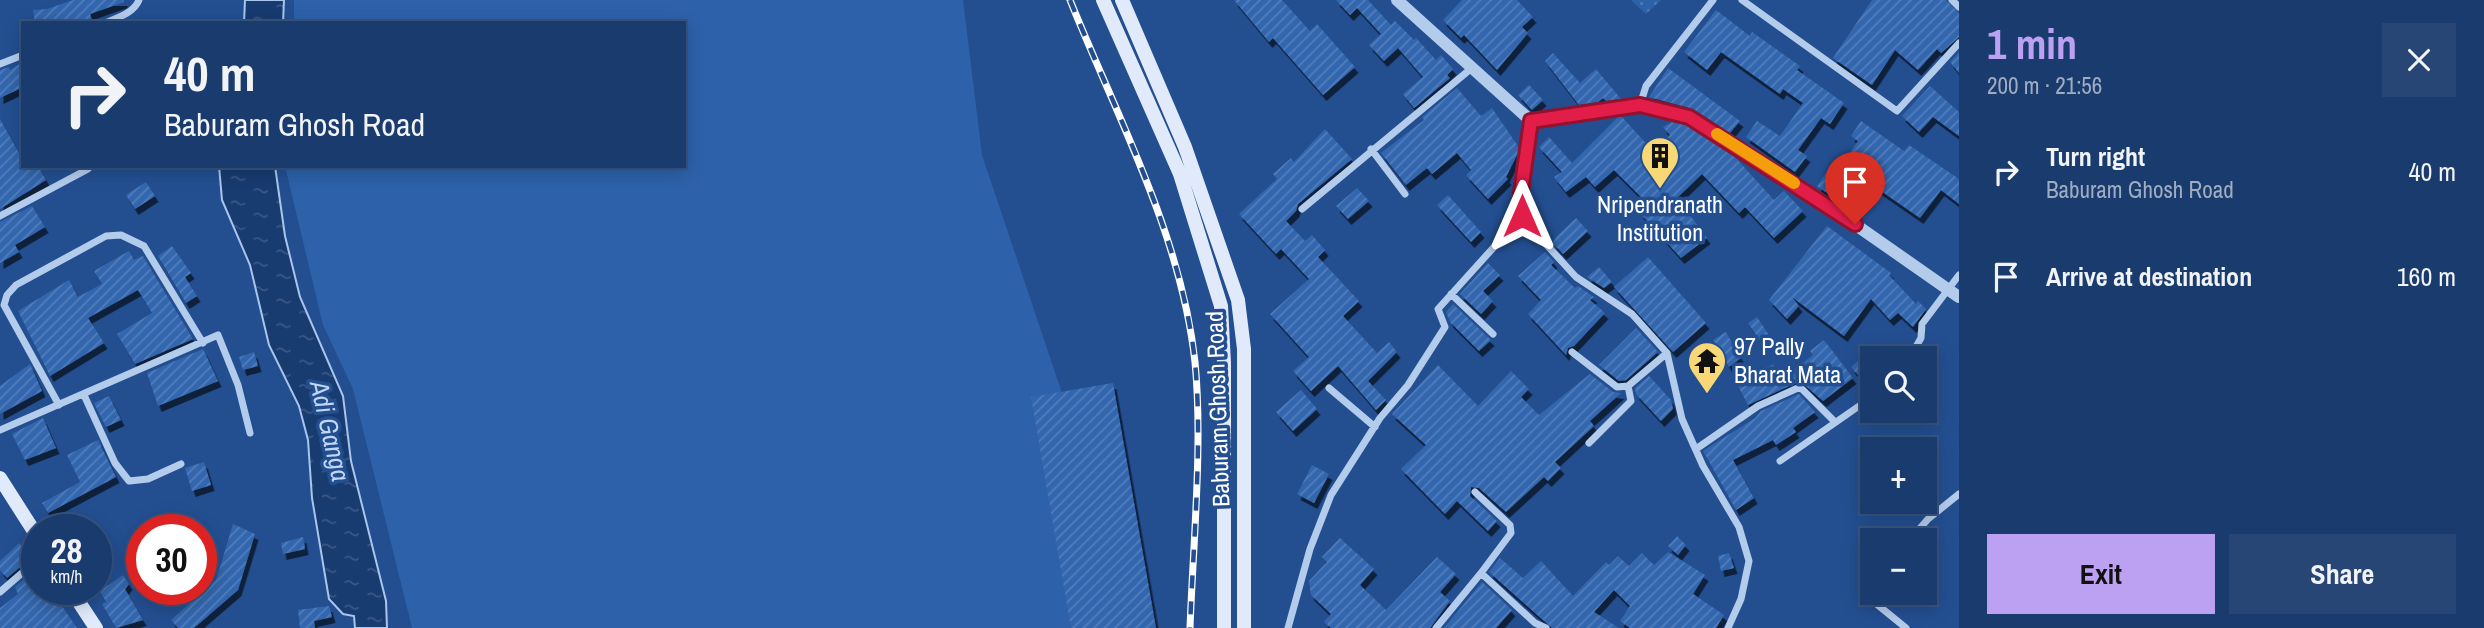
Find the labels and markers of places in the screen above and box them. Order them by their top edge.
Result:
building icon: Nripendranath Institution [1639,135,1681,190]
pin [1825,152,1885,224]
place label: Nripendranath Institution [1597,188,1723,248]
place label: 97 Pally Bharat Mata [1734,330,1841,390]
temple icon: 97 Pally Bharat Mata [1686,340,1728,395]

